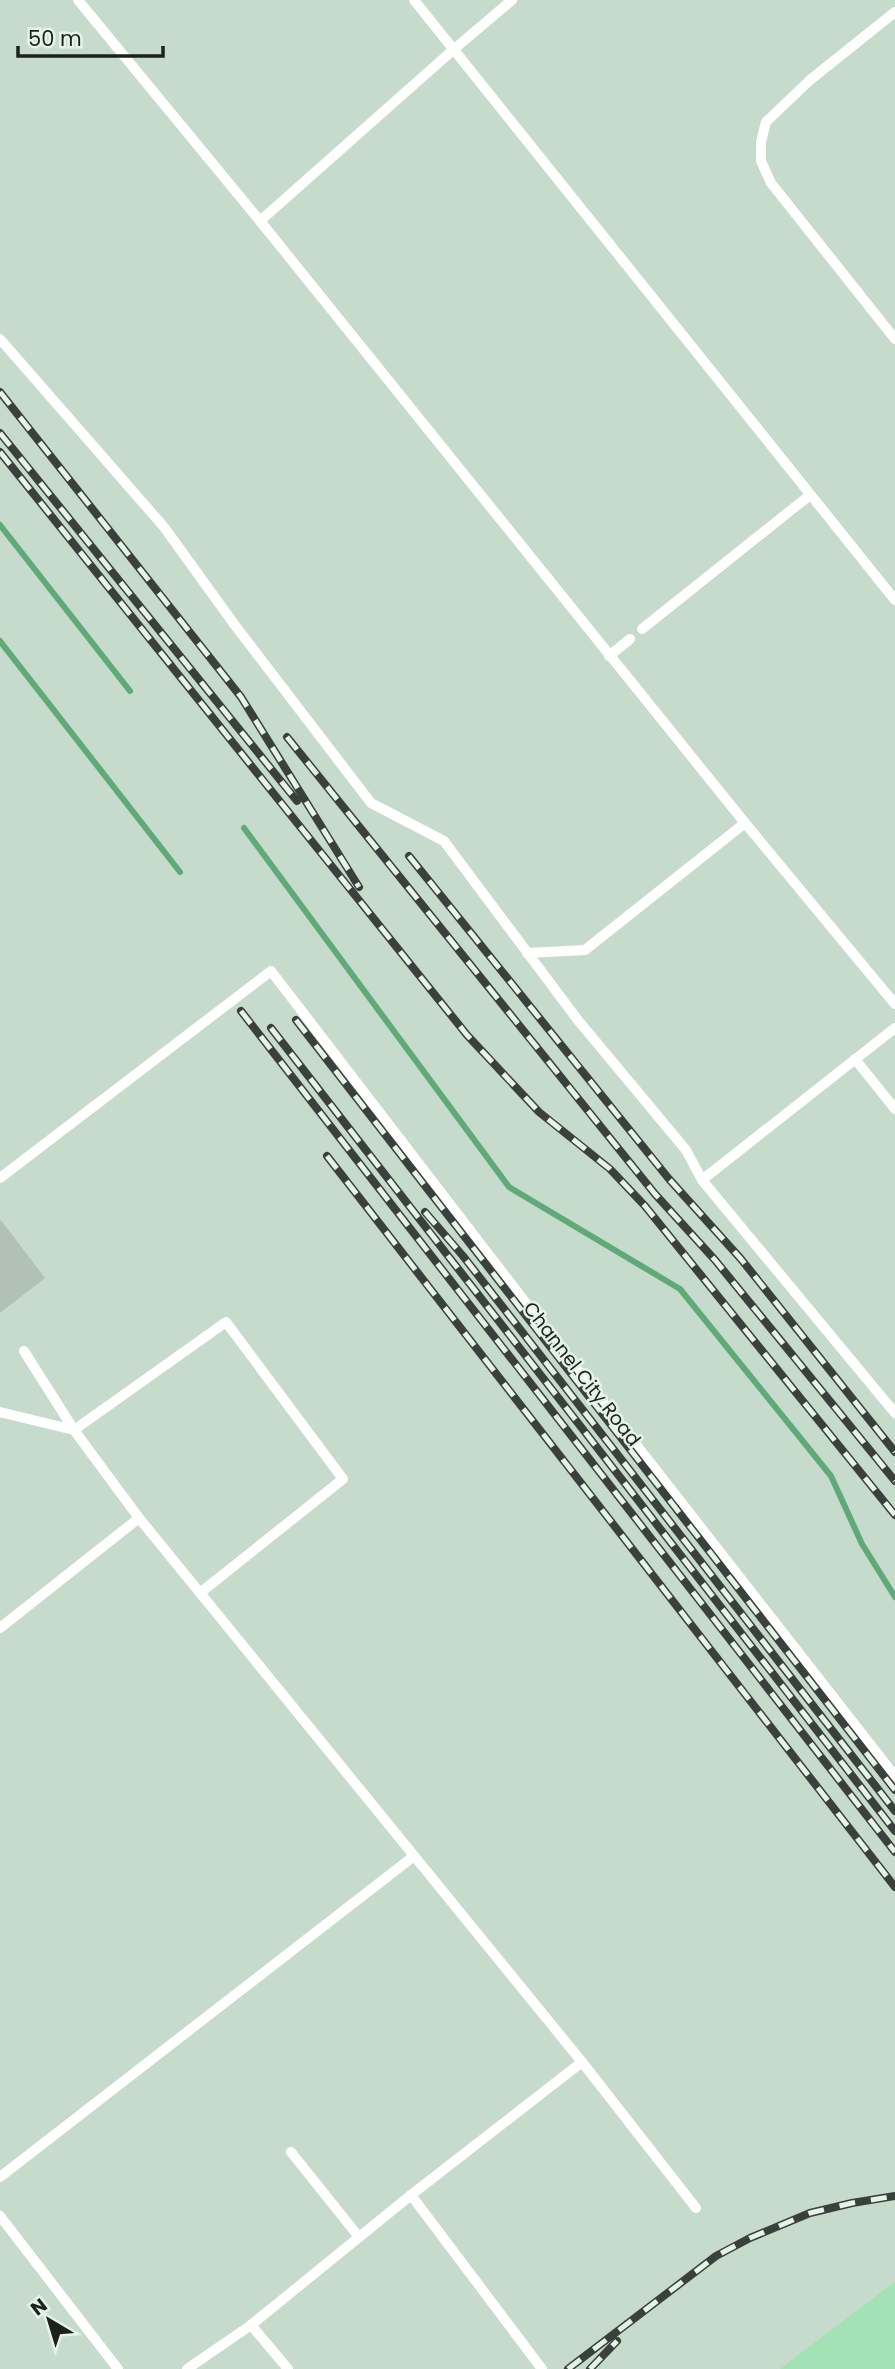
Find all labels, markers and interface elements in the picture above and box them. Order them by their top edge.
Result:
scale bar [18,14,163,58]
text: 50 m [28,24,82,53]
street label: Channel City Road [517,1296,647,1452]
north arrow [14,2285,84,2355]
text: N [25,2292,53,2322]

